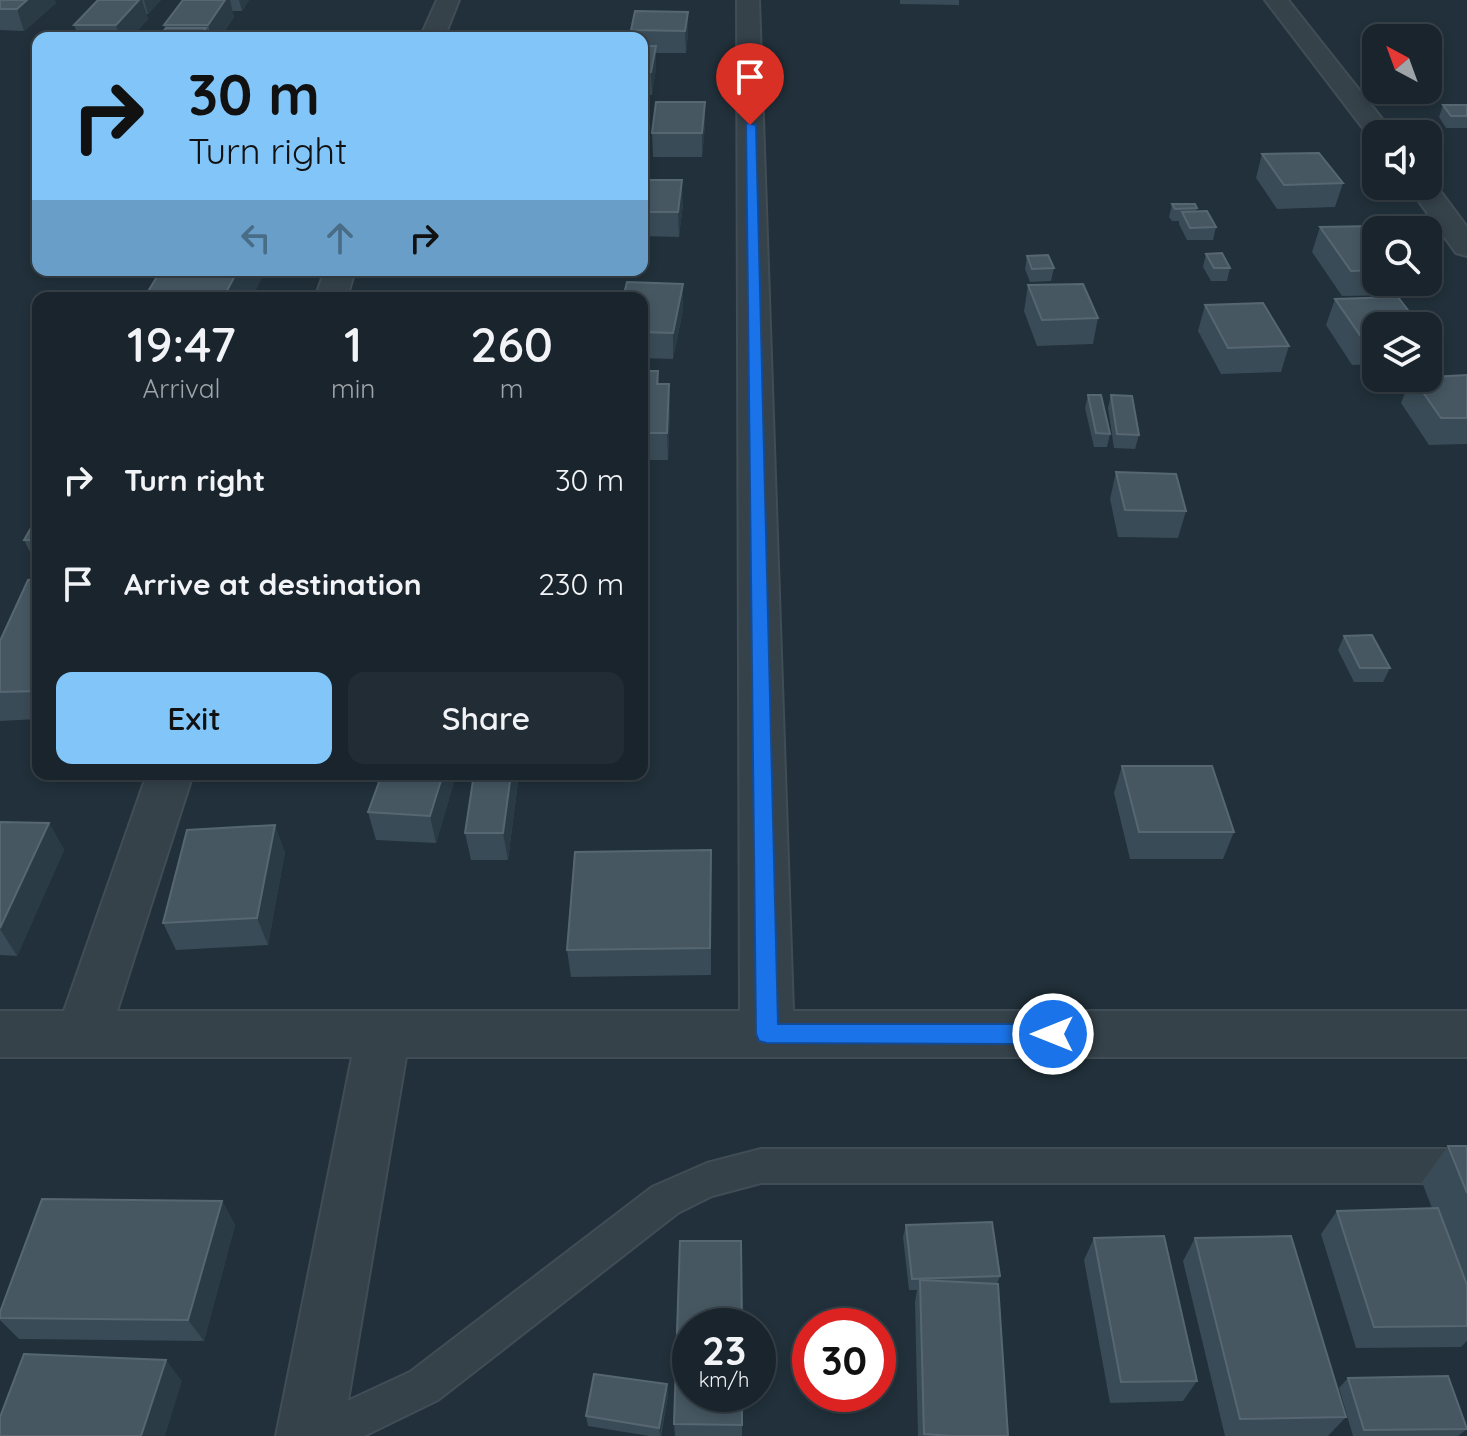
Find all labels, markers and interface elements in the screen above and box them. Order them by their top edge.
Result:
north arrow [1362,24,1442,104]
map controls [1362,24,1442,392]
pin [716,43,784,125]
icon: arrive [728,55,772,99]
text: 30 m [188,59,320,129]
icon: right [56,64,160,168]
button: sound [1362,120,1442,200]
text: Turn right [188,128,347,173]
icon: left [234,216,278,260]
icon: ahead [318,216,362,260]
icon: right [402,216,446,260]
button: search [1362,216,1442,296]
button: layers [1362,312,1442,392]
text: 19:47 [127,314,236,374]
text: 1 [344,314,362,374]
text: 260 [470,314,553,374]
text: Arrival [143,372,220,405]
text: min [331,372,375,405]
text: m [500,372,523,405]
icon: right [56,458,100,502]
text: Turn right [124,461,265,499]
text: 30 m [555,461,624,499]
icon: arrive [56,562,100,606]
text: Arrive at destination [124,565,422,603]
text: 230 m [538,565,624,603]
button: Exit [56,672,332,764]
button: Share [348,672,624,764]
position arrow [1011,992,1095,1076]
speed limit sign: 30 [792,1308,896,1412]
text: 23 [702,1325,746,1375]
text: km/h [699,1367,749,1392]

